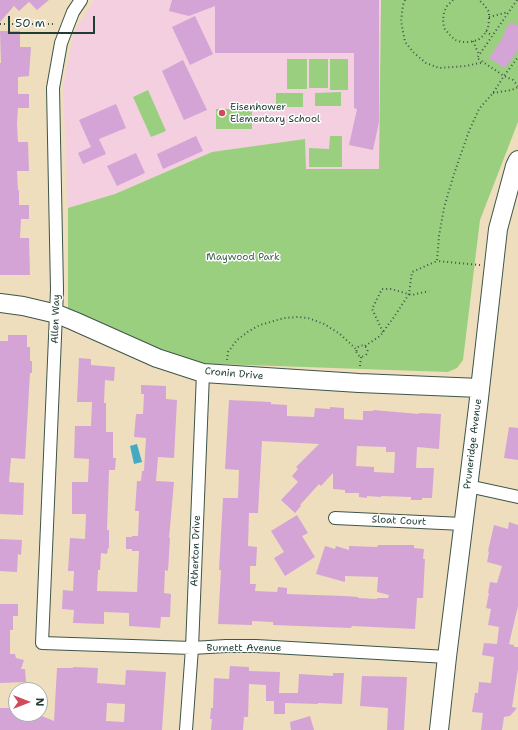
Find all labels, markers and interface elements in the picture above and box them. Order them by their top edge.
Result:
scale bar [10,8,97,34]
text: 50 m [15,15,45,31]
place label: Eisenhower Elementary School [230,101,320,124]
marker: Eisenhower Elementary School [217,108,227,118]
park label: Maywood Park [206,251,280,263]
street label: Allen Way [49,294,63,344]
street label: Cronin Drive [204,365,264,383]
street label: Pruneridge Avenue [461,398,485,490]
street label: Sloat Court [371,514,427,528]
street label: Atherton Drive [189,515,203,587]
street label: Burnett Avenue [207,642,281,654]
north arrow [8,682,48,722]
text: N [32,698,47,706]

